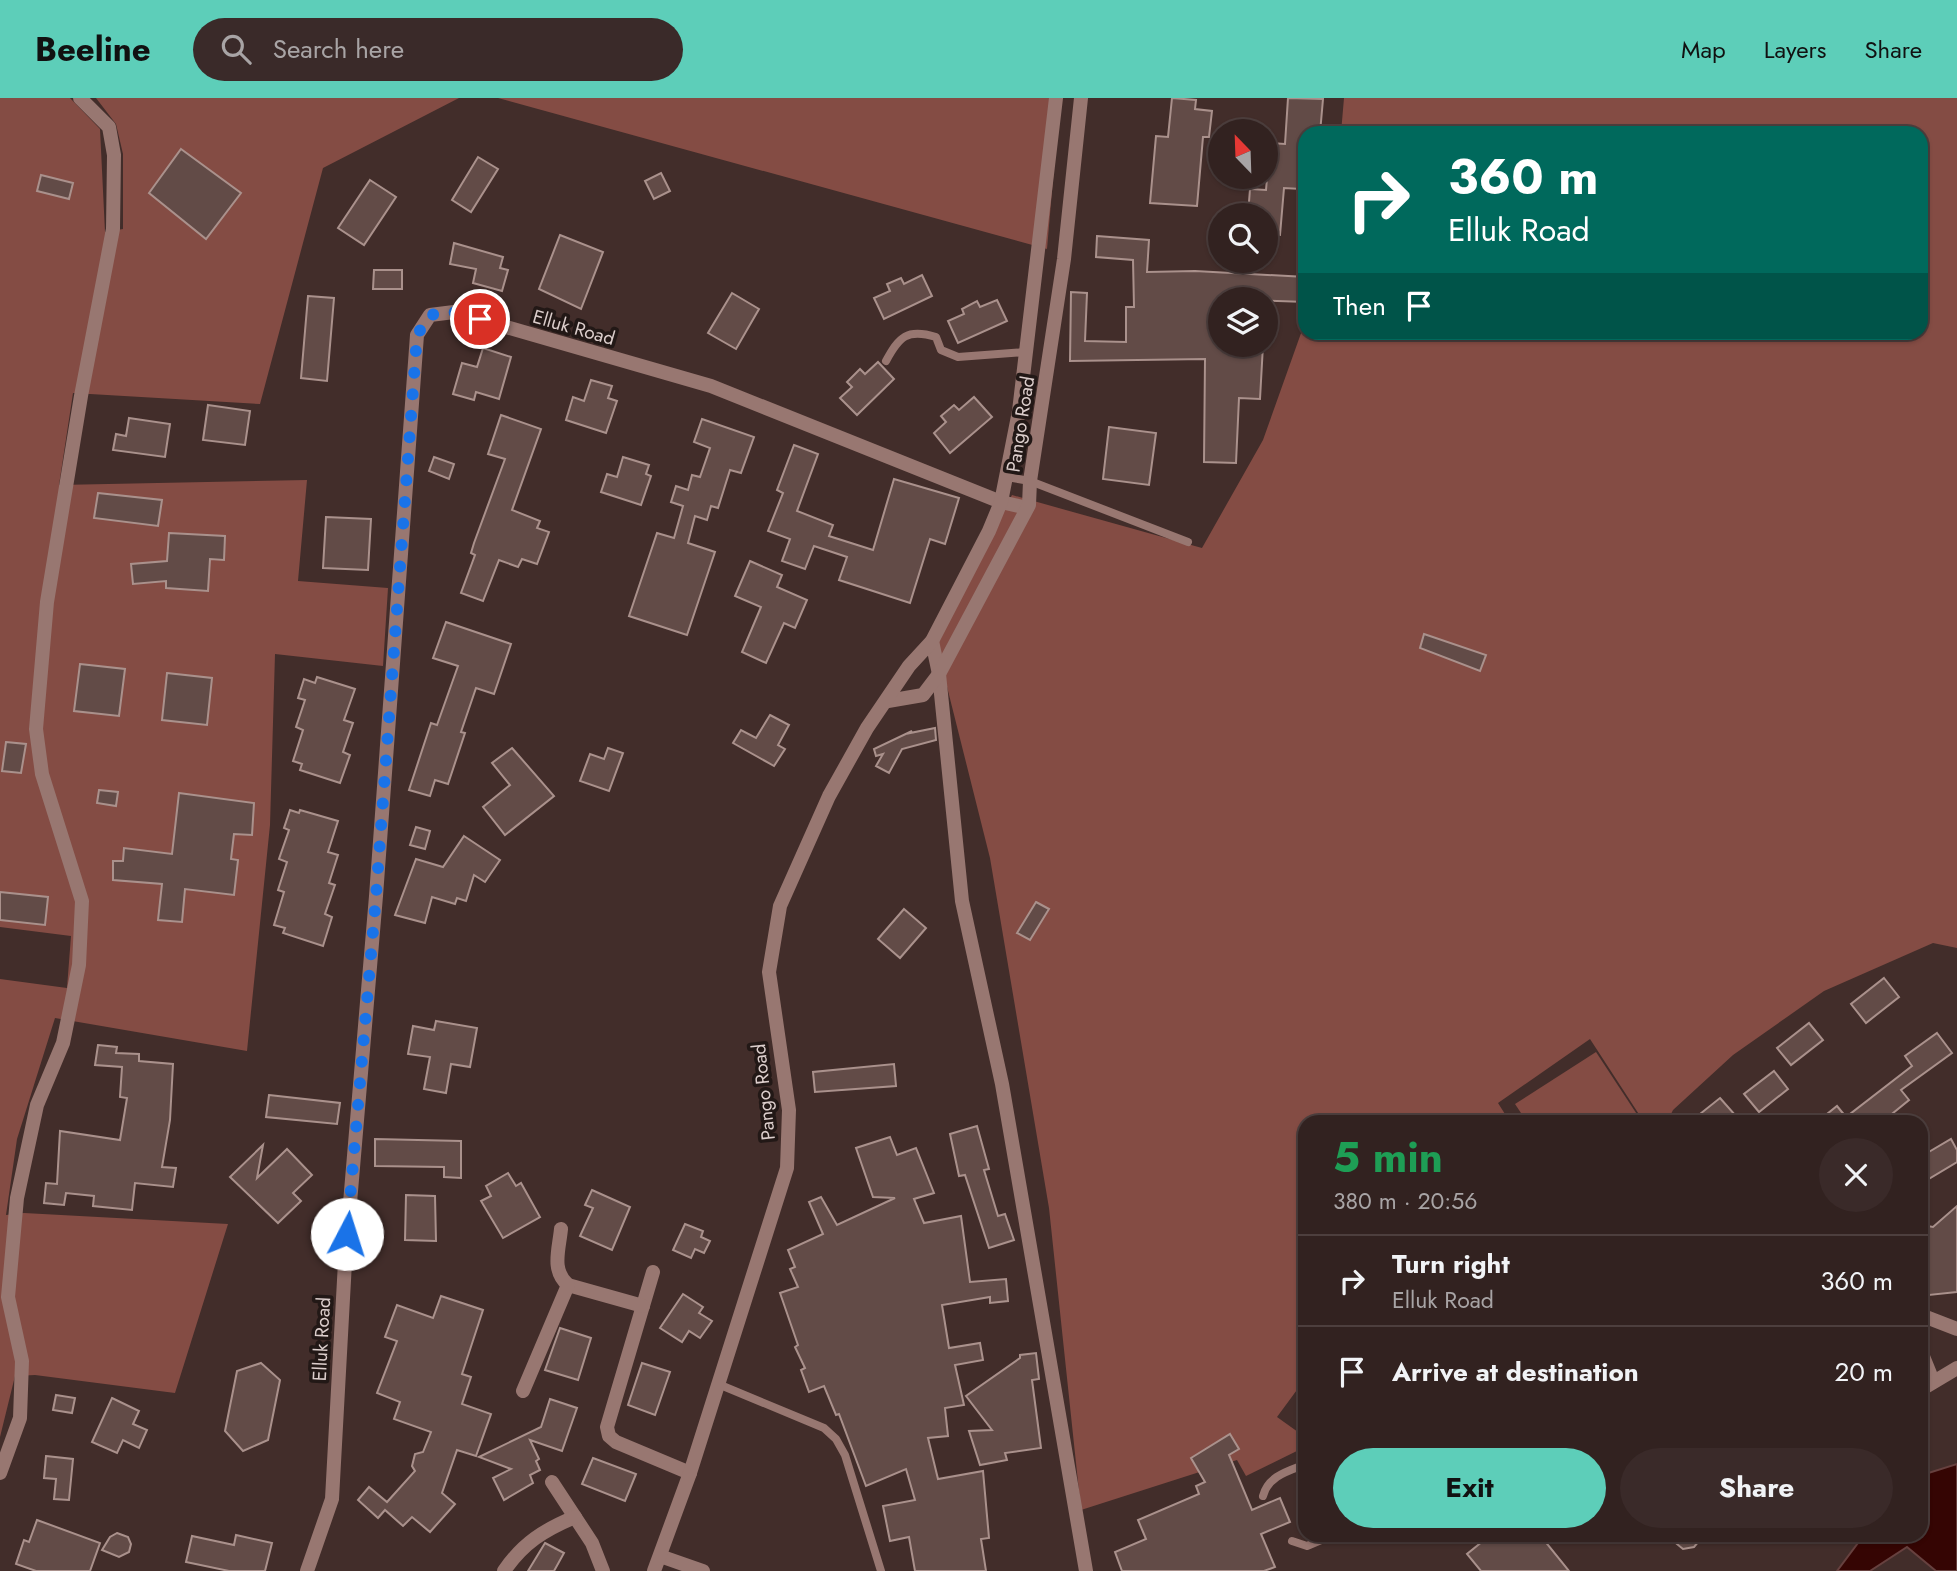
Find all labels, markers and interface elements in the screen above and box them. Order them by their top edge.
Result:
search box [193,18,683,81]
text: Beeline [35,26,151,73]
icon: search [217,30,255,68]
text: Search here [273,30,404,68]
text: Map [1681,32,1726,67]
text: Layers [1764,32,1826,67]
text: Share [1864,32,1922,67]
north arrow [1208,119,1278,189]
map controls [1208,119,1278,357]
text: 360 m [1448,142,1599,212]
icon: right [1333,154,1424,245]
button: search [1208,203,1278,273]
text: Elluk Road [1448,207,1590,253]
button: layers [1208,287,1278,357]
text: Then [1333,287,1386,325]
icon: arrive [1400,287,1438,325]
pin [450,289,510,349]
icon: arrive [461,300,499,338]
street label: Elluk Road [530,303,618,352]
street label: Pango Road [1000,374,1041,474]
street label: Pango Road [745,1042,782,1142]
text: 5 min [1333,1127,1443,1188]
button: close [1819,1138,1893,1212]
text: 380 m · 20:56 [1333,1184,1477,1218]
position arrow [310,1197,384,1271]
text: Turn right [1392,1245,1510,1283]
icon: right [1333,1262,1371,1300]
text: 360 m [1820,1262,1893,1300]
text: Elluk Road [1392,1283,1494,1317]
street label: Elluk Road [306,1296,337,1382]
icon: arrive [1333,1353,1371,1391]
text: Arrive at destination [1392,1353,1639,1391]
text: 20 m [1835,1353,1893,1391]
button: Exit [1333,1448,1606,1528]
button: Share [1620,1448,1893,1528]

